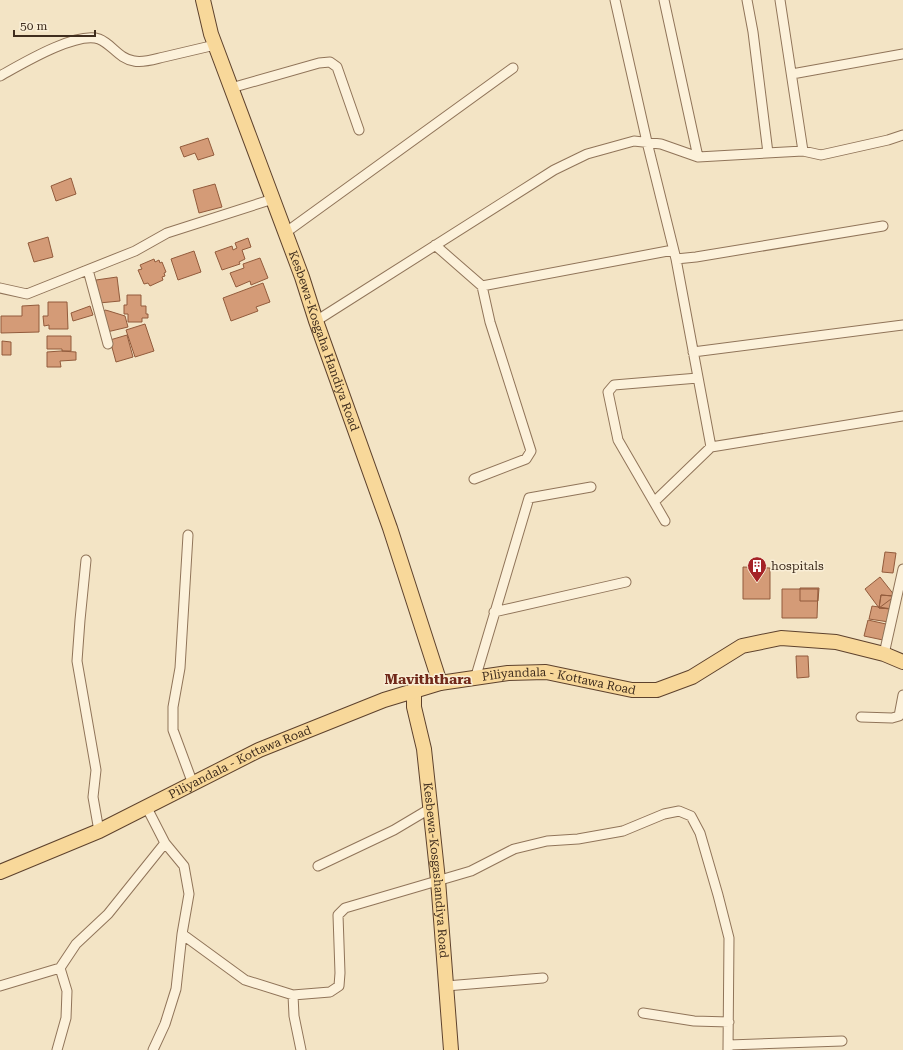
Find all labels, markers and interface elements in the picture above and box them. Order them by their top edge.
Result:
scale bar [14,12,95,38]
text: 50 m [20,19,47,33]
street label: Kesbewa-Kosgaha Handiya Road [286,249,362,433]
building icon: hospitals [746,555,768,583]
place label: hospitals [771,559,824,573]
street label: Piliyandala - Kottawa Road [481,665,637,698]
district label: Maviththara [384,671,472,687]
street label: Piliyandala - Kottawa Road [166,723,313,802]
street label: Kesbewa-Kosgashandiya Road [421,782,451,959]

